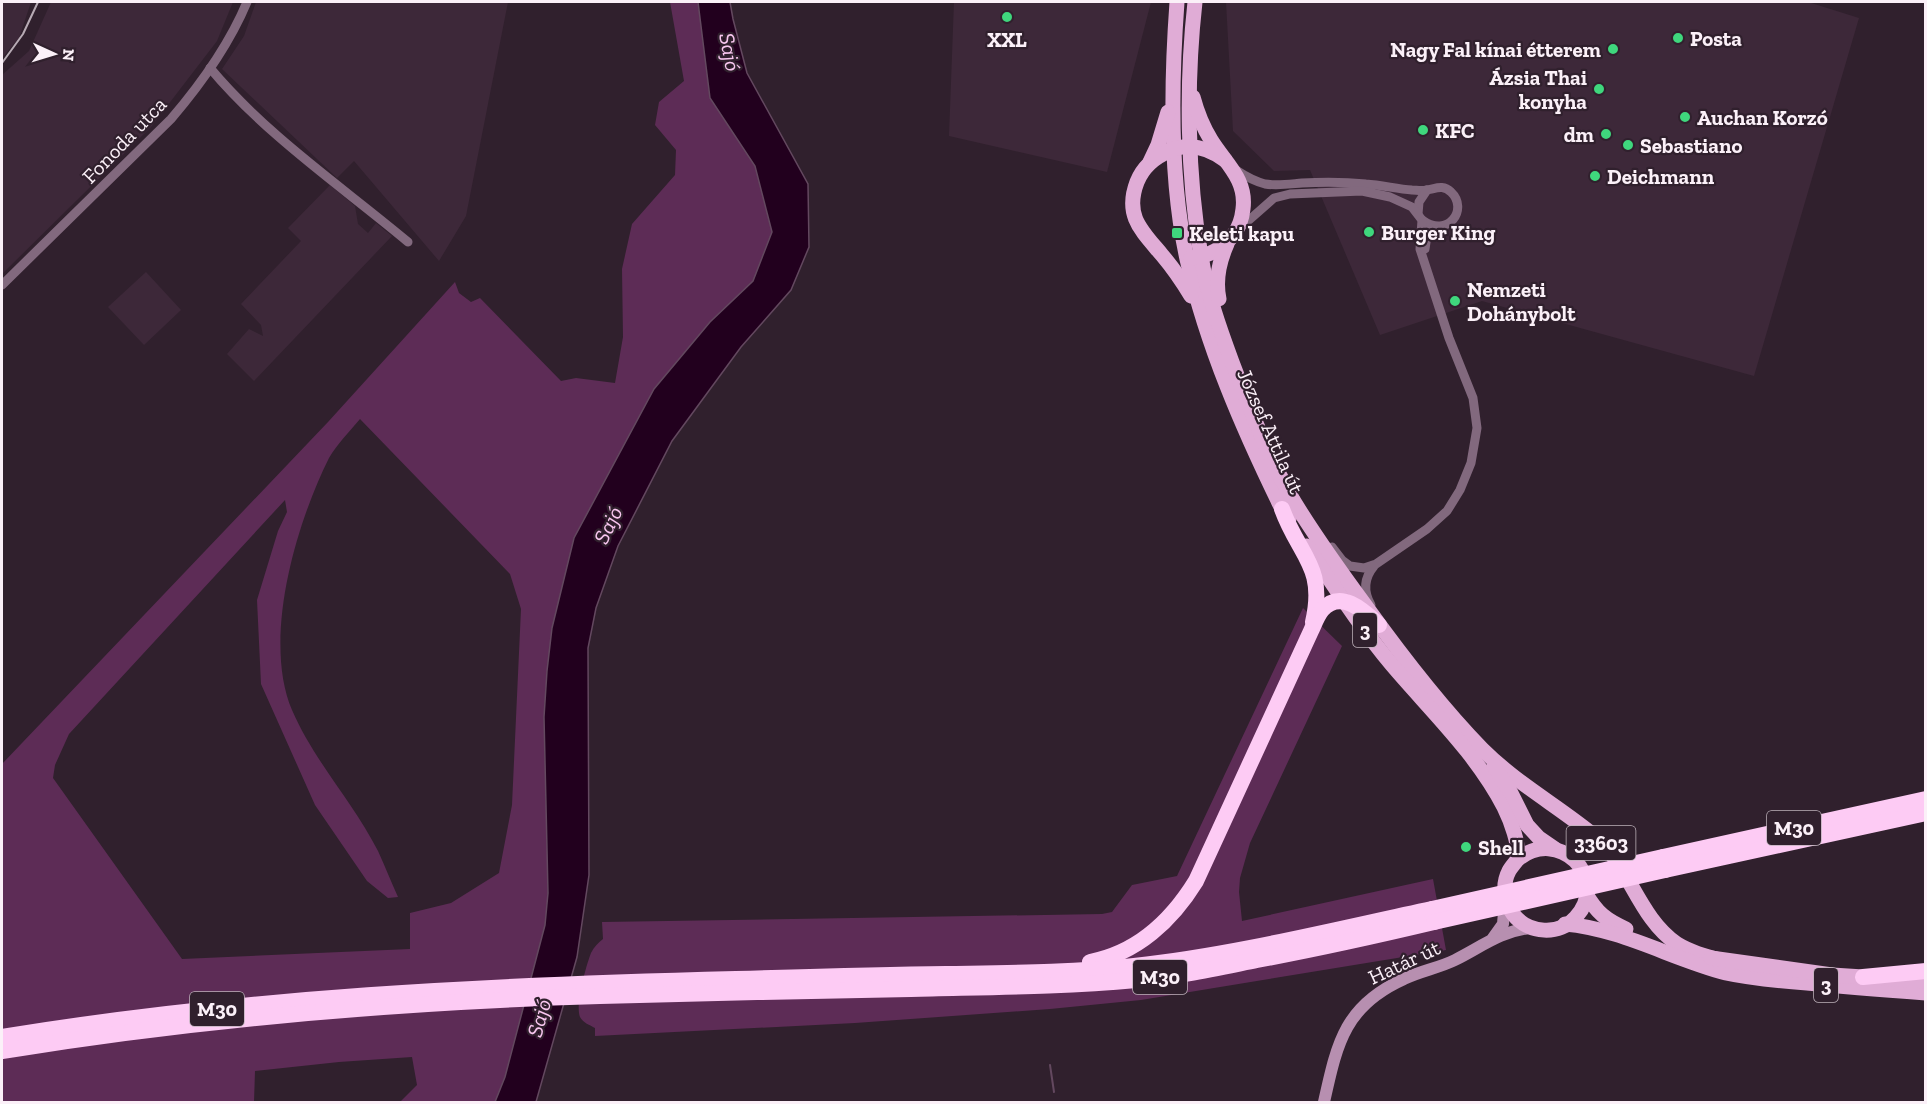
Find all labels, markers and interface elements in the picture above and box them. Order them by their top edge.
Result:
marker: XXL [1000,10,1014,24]
north arrow [24,24,84,84]
place label: Posta [1690,26,1742,51]
place label: XXL [987,27,1027,52]
water label: Sajó [713,30,747,74]
marker: Posta [1671,31,1685,45]
place label: Nagy Fal kínai étterem [1390,37,1602,62]
marker: Nagy Fal kínai étterem [1606,42,1620,56]
text: N [59,48,78,62]
place label: Ázsia Thai konyha [1489,65,1587,114]
marker: Ázsia Thai konyha [1592,82,1606,96]
street label: Fonoda utca [77,91,171,189]
place label: Auchan Korzó [1697,105,1828,130]
marker: Auchan Korzó [1678,110,1692,124]
place label: KFC [1435,118,1475,143]
place label: dm [1564,122,1595,147]
marker: KFC [1416,123,1430,137]
marker: dm [1599,127,1613,141]
place label: Sebastiano [1640,133,1742,158]
marker: Sebastiano [1621,138,1635,152]
place label: Deichmann [1607,164,1715,189]
marker: Deichmann [1588,169,1602,183]
place label: Burger King [1381,220,1495,245]
place label: Keleti kapu [1189,221,1294,246]
marker: Burger King [1362,225,1376,239]
marker: Keleti kapu [1170,226,1184,240]
place label: Nemzeti Dohánybolt [1467,277,1576,326]
marker: Nemzeti Dohánybolt [1448,294,1462,308]
street label: József Attila út [1232,365,1310,498]
water label: Sajó [587,502,629,548]
road number: 3 [1353,613,1377,647]
road number: M30 [1767,811,1821,845]
road number: 33603 [1566,826,1636,860]
place label: Shell [1478,835,1524,860]
marker: Shell [1459,840,1473,854]
street label: Határ út [1364,934,1444,990]
road number: M30 [1133,960,1187,994]
road number: 3 [1814,968,1838,1002]
road number: M30 [190,992,244,1026]
water label: Sajó [521,996,557,1040]

